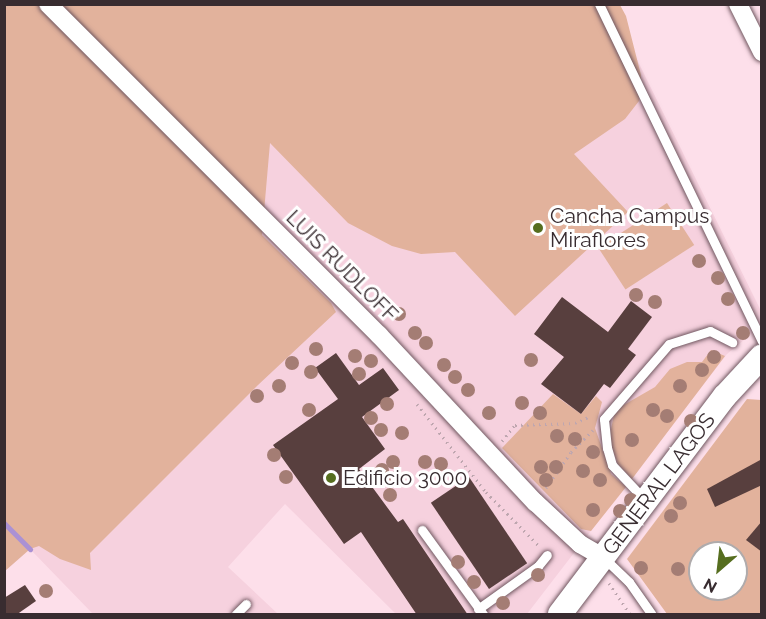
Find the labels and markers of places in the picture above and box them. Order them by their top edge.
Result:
place label: Cancha Campus Miraflores [550,203,709,253]
marker: Cancha Campus Miraflores [531,221,545,235]
place label: Edificio 3000 [343,465,467,491]
marker: Edificio 3000 [324,471,338,485]

